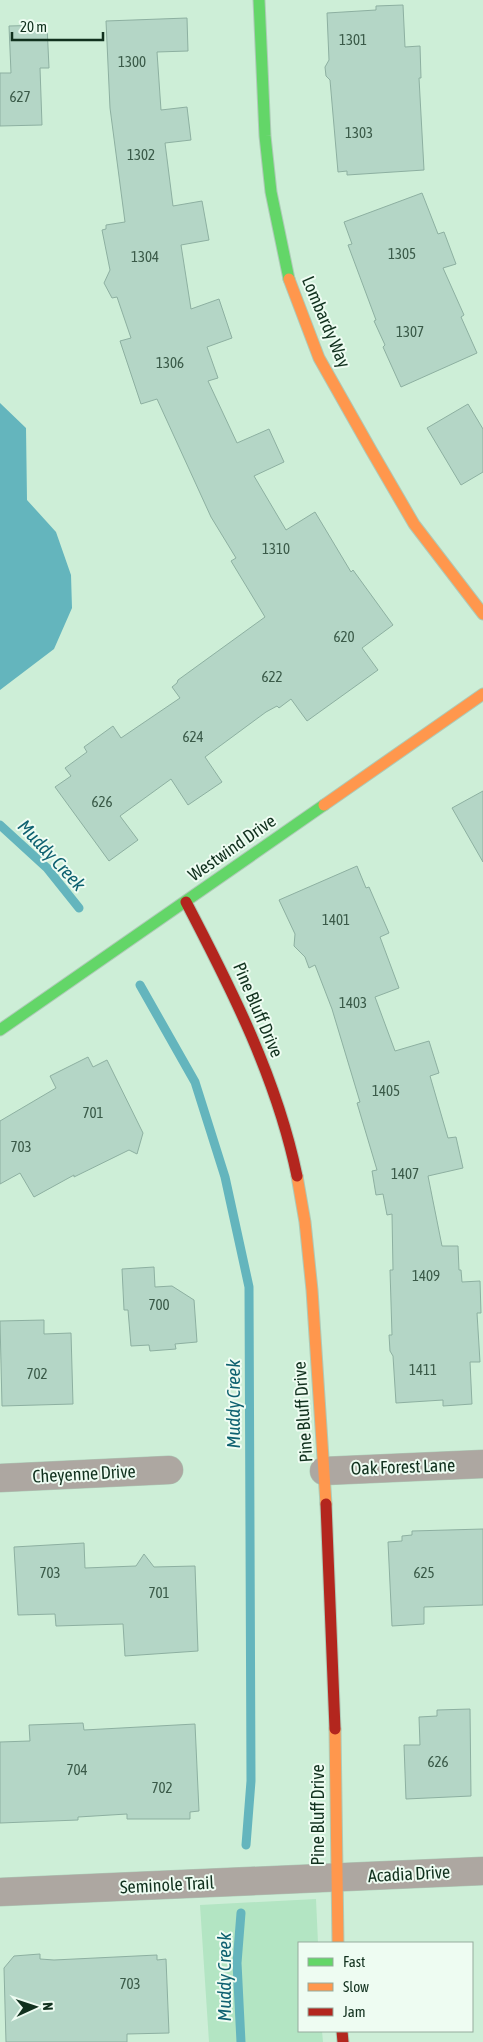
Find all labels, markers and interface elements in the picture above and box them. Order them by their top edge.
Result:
scale bar [12,10,104,42]
text: 20 m [20,18,47,35]
house number: 1301 [339,31,367,48]
house number: 1300 [118,53,146,70]
house number: 627 [9,88,31,105]
house number: 1303 [345,124,373,141]
house number: 1302 [127,146,155,163]
house number: 1305 [388,245,416,262]
house number: 1304 [131,248,159,265]
street label: Lombardy Way [298,273,355,371]
house number: 1307 [396,323,424,340]
house number: 1306 [156,354,184,371]
house number: 1310 [262,540,290,557]
house number: 620 [333,628,355,645]
house number: 622 [261,668,283,685]
house number: 624 [182,728,204,745]
house number: 626 [91,793,113,810]
street label: Westwind Drive [184,810,279,885]
water label: Muddy Creek [14,815,91,896]
house number: 1401 [322,911,350,928]
street label: Pine Bluff Drive [229,959,288,1060]
house number: 1403 [339,994,367,1011]
house number: 1405 [372,1082,400,1099]
house number: 701 [82,1104,104,1121]
house number: 703 [10,1138,32,1155]
house number: 1407 [391,1165,419,1182]
house number: 1409 [412,1267,440,1284]
house number: 700 [148,1296,170,1313]
water label: Muddy Creek [222,1359,244,1449]
street label: Pine Bluff Drive [288,1361,317,1463]
house number: 1411 [409,1361,437,1378]
house number: 702 [26,1365,48,1382]
street label: Oak Forest Lane [350,1454,455,1479]
street label: Cheyenne Drive [32,1460,136,1487]
house number: 703 [39,1564,61,1581]
house number: 625 [413,1564,435,1581]
house number: 701 [148,1584,170,1601]
house number: 626 [427,1753,449,1770]
house number: 704 [66,1761,88,1778]
street label: Pine Bluff Drive [307,1764,328,1866]
house number: 702 [151,1779,173,1796]
street label: Acadia Drive [367,1861,451,1886]
street label: Seminole Trail [119,1872,215,1897]
water label: Muddy Creek [213,1932,235,2022]
legend [298,1942,473,2032]
text: Fast [343,1953,365,1970]
house number: 703 [119,1975,141,1992]
text: Slow [343,1978,369,1995]
north arrow [10,1982,60,2032]
text: N [40,2002,56,2011]
text: Jam [343,2003,366,2020]

